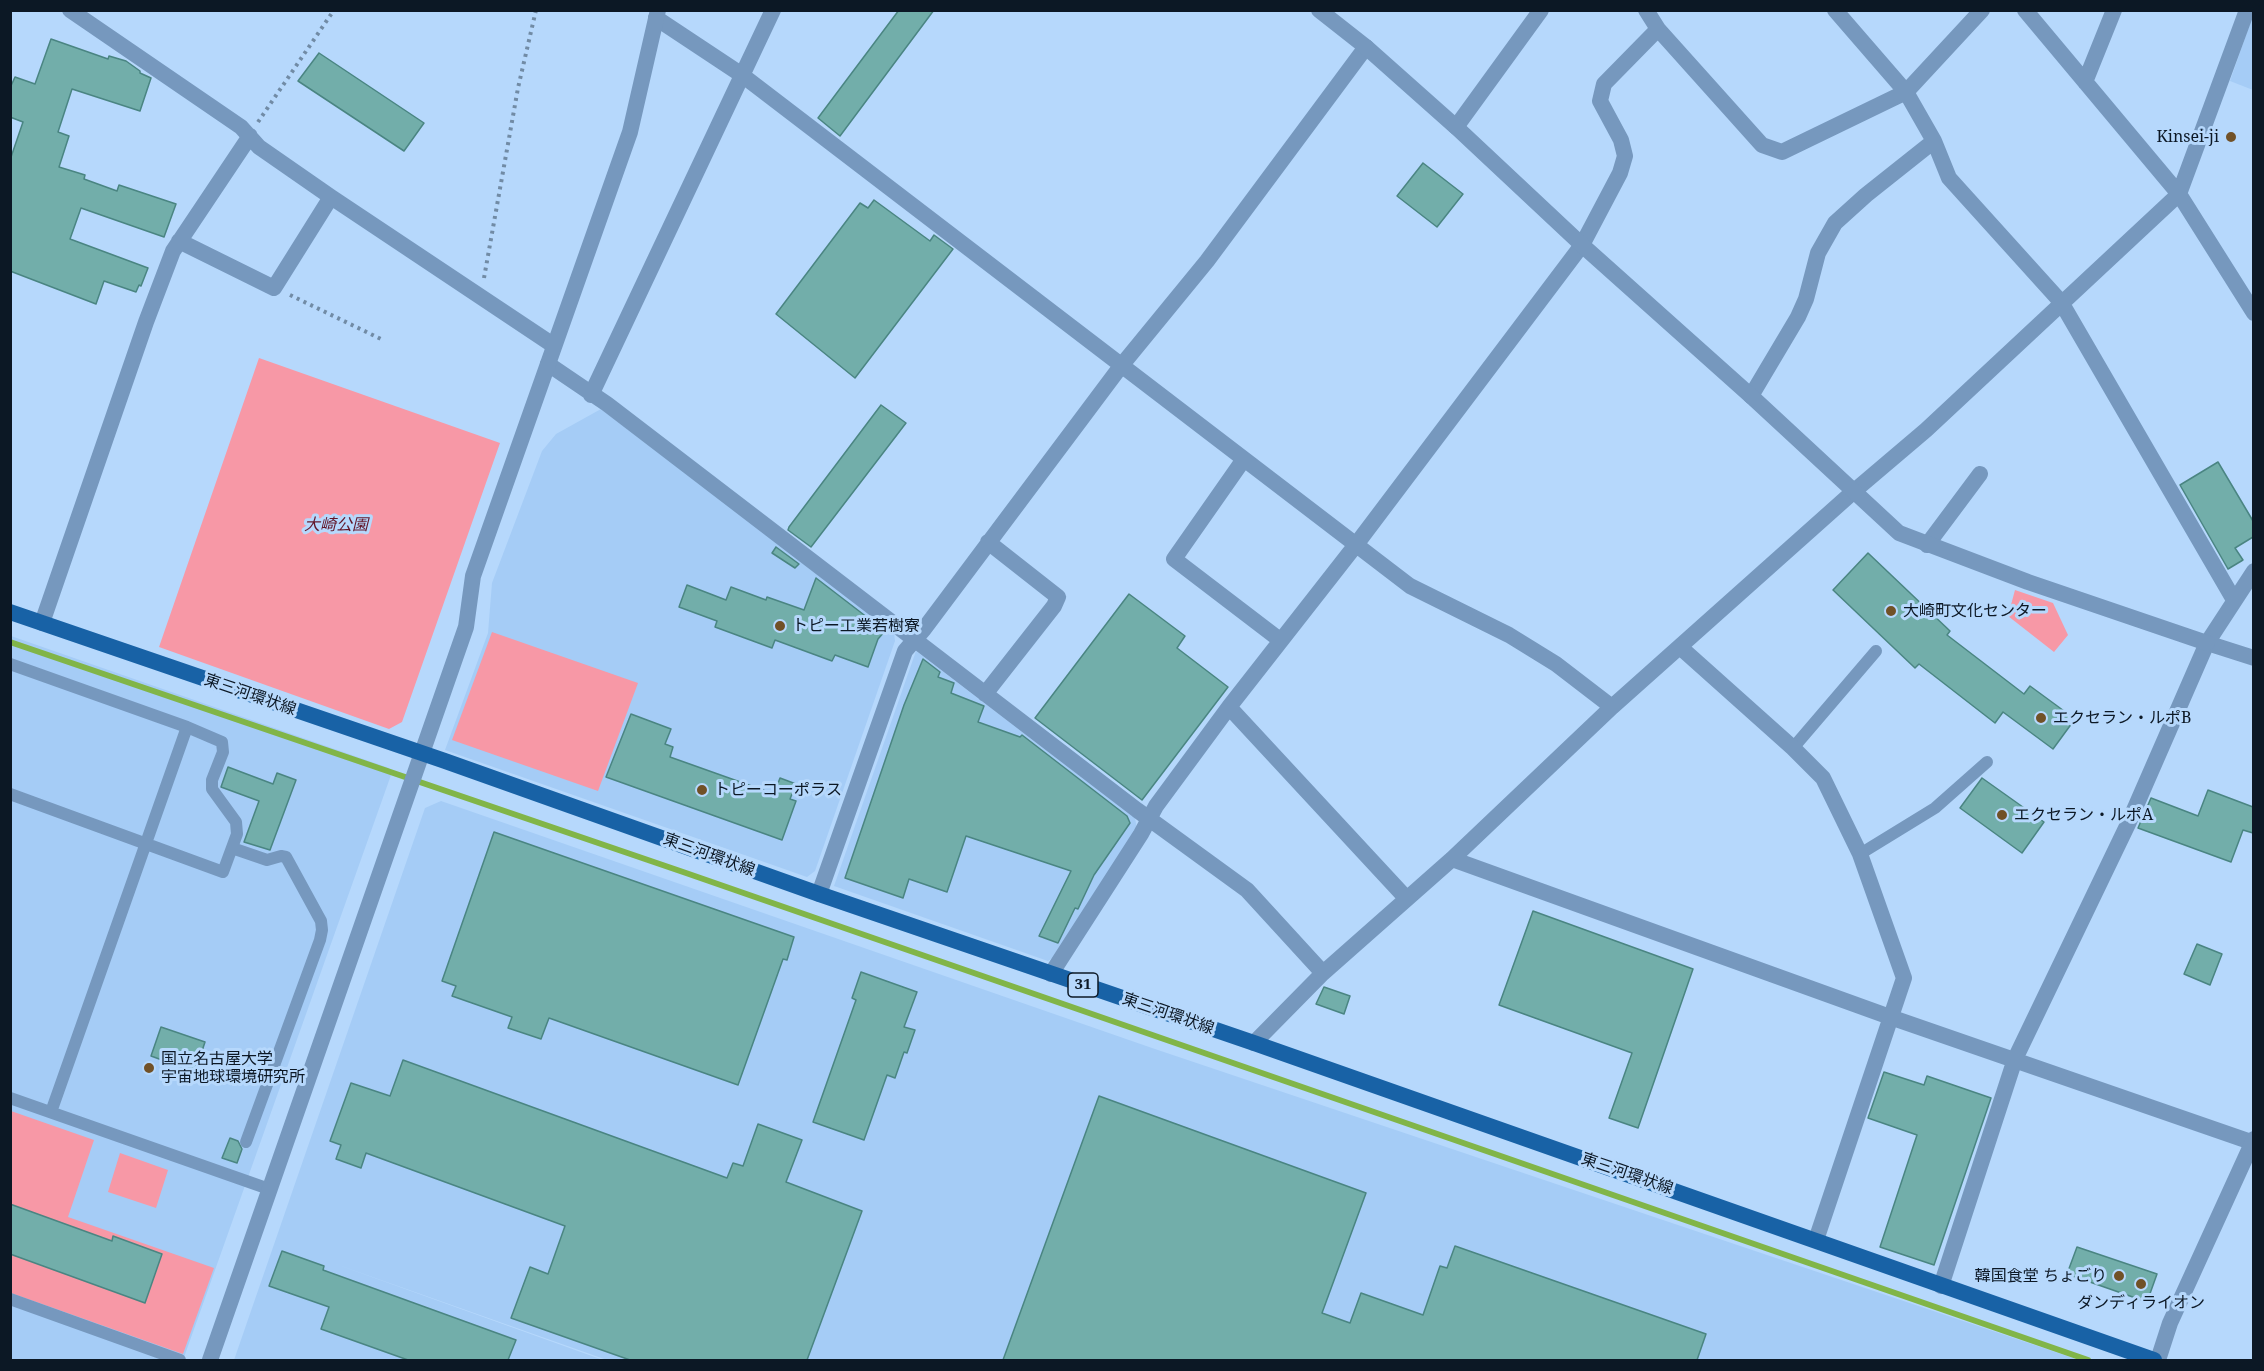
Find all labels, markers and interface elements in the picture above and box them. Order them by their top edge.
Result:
place label: Kinsei-ji [2157,127,2219,147]
marker: Kinsei-ji [2224,130,2238,144]
park label: 大崎公園 [304,515,368,535]
place label: 大崎町文化センター [1903,601,2047,621]
marker: 大崎町文化センター [1884,604,1898,618]
place label: トピー工業若樹寮 [792,616,920,636]
marker: トピー工業若樹寮 [773,619,787,633]
street label: 東三河環状線 [201,670,299,720]
place label: エクセラン・ルポB [2053,708,2191,728]
marker: エクセラン・ルポB [2034,711,2048,725]
place label: トピーコーポラス [714,780,842,800]
marker: トピーコーポラス [695,783,709,797]
place label: エクセラン・ルポA [2014,805,2153,825]
marker: エクセラン・ルポA [1995,808,2009,822]
street label: 東三河環状線 [661,830,757,880]
road number: 31 [1068,973,1098,997]
street label: 東三河環状線 [1119,989,1217,1039]
place label: 国立名古屋大学 宇宙地球環境研究所 [161,1049,305,1087]
marker: 国立名古屋大学 宇宙地球環境研究所 [142,1061,156,1075]
street label: 東三河環状線 [1578,1149,1676,1199]
place label: 韓国食堂 ちょごり [1975,1266,2107,1286]
marker: 韓国食堂 ちょごり [2112,1269,2126,1283]
marker: ダンディライオン [2134,1277,2148,1291]
place label: ダンディライオン [2077,1293,2205,1313]

